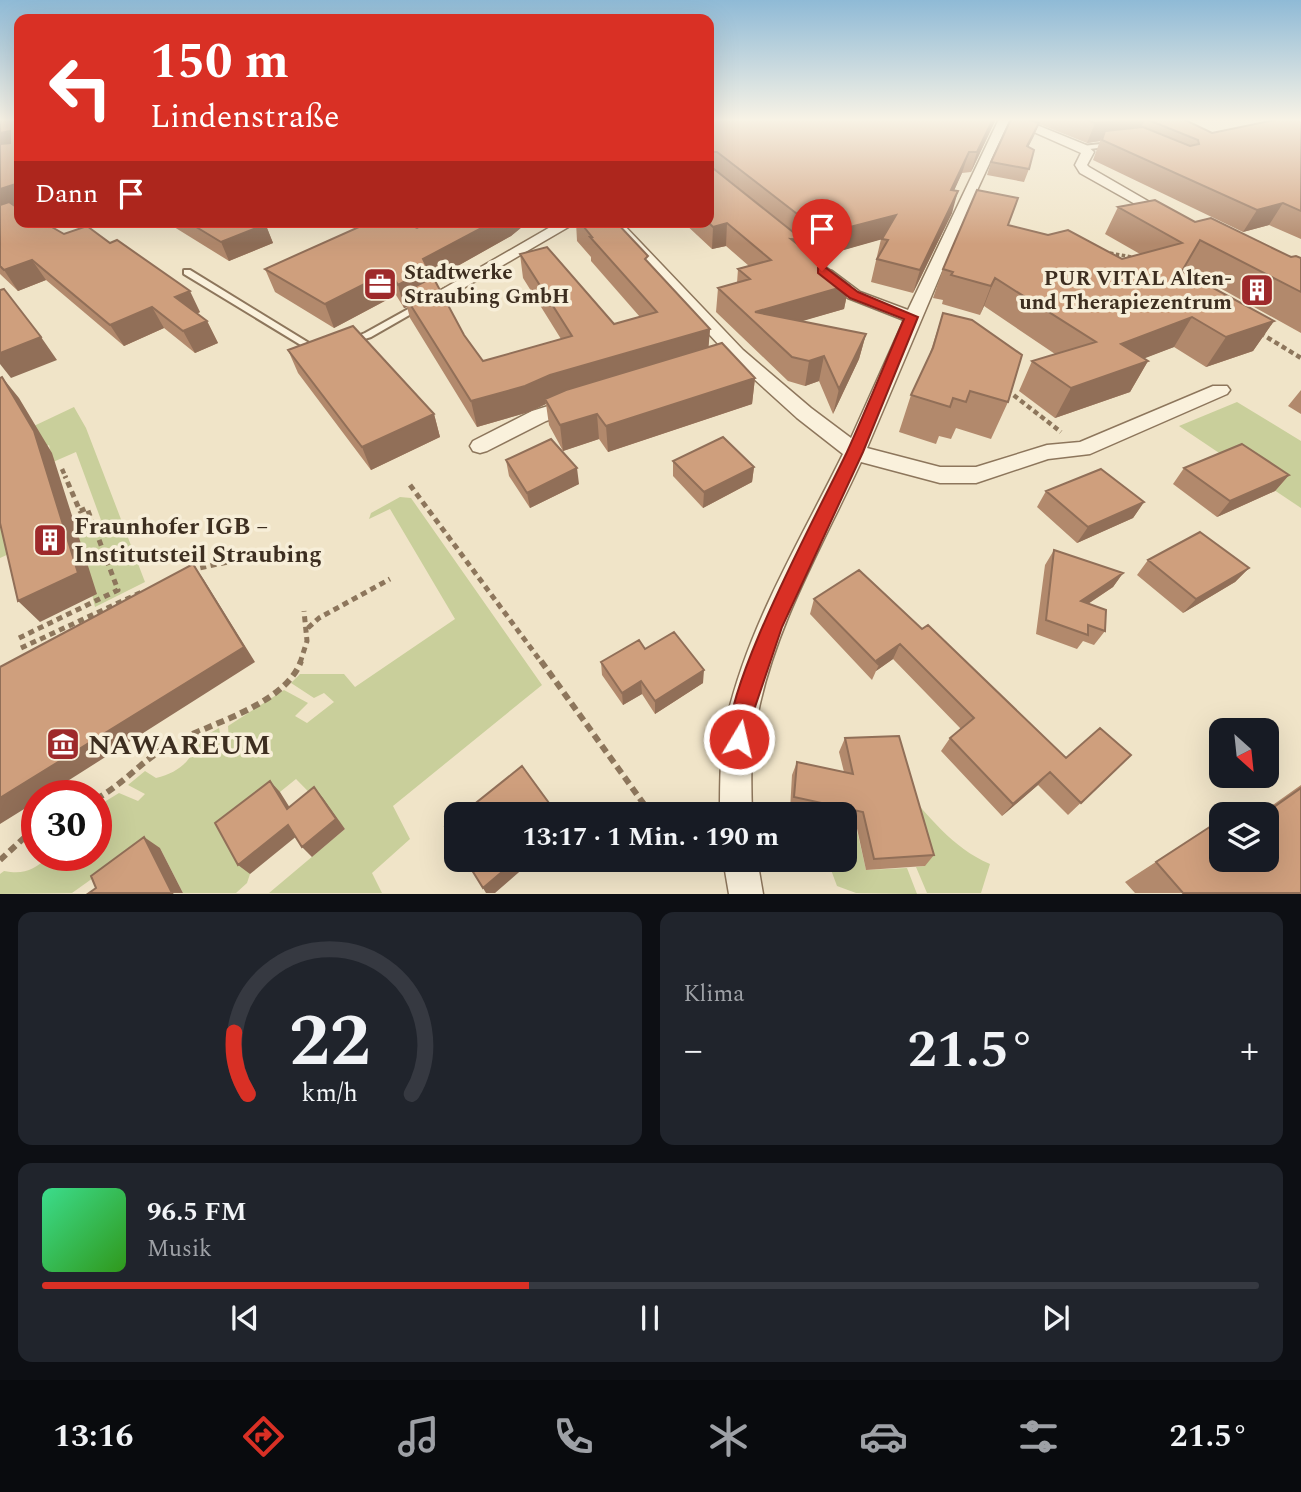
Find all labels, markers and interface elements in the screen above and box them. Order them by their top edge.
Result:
text: 150 m [150,25,289,100]
icon: left [35,42,126,133]
text: Lindenstraße [150,93,339,142]
text: Dann [35,174,98,214]
icon: arrive [112,175,150,213]
pin [792,199,852,271]
icon: arrive [803,210,841,248]
place label: Stadtwerke Straubing GmbH [404,257,570,313]
place label: PUR VITAL Alten- und Therapiezentrum [1019,263,1232,319]
office icon: Stadtwerke Straubing GmbH [361,265,399,303]
building icon: PUR VITAL Alten- und Therapiezentrum [1238,271,1276,309]
place label: Fraunhofer IGB – Institutsteil Straubing [74,509,322,573]
building icon: Fraunhofer IGB – Institutsteil Straubing [31,521,69,559]
position arrow [702,702,776,776]
north arrow [1209,718,1279,788]
map controls [1209,718,1279,872]
place label: NAWAREUM [88,724,271,767]
museum icon: NAWAREUM [44,725,82,763]
speed limit sign: 30 [21,780,112,871]
button: layers [1209,802,1279,872]
text: 13:17 · 1 Min. · 190 m [522,817,779,857]
text: Klima [684,977,744,1012]
text: 22 [289,988,371,1099]
text: 21.5° [908,1011,1035,1090]
text: − [684,1022,703,1080]
text: + [1240,1022,1259,1080]
text: km/h [302,1075,358,1113]
text: 96.5 FM [147,1192,247,1232]
text: Musik [147,1232,212,1267]
icon: previous [226,1299,264,1337]
icon: pause [631,1299,669,1337]
icon: next [1037,1299,1075,1337]
text: 13:16 [53,1412,133,1461]
icon: directions [239,1412,288,1461]
icon: music [394,1412,443,1461]
icon: phone [549,1412,598,1461]
icon: climate [704,1412,753,1461]
icon: car [859,1412,908,1461]
icon: filters [1014,1412,1063,1461]
text: 21.5° [1170,1412,1248,1461]

